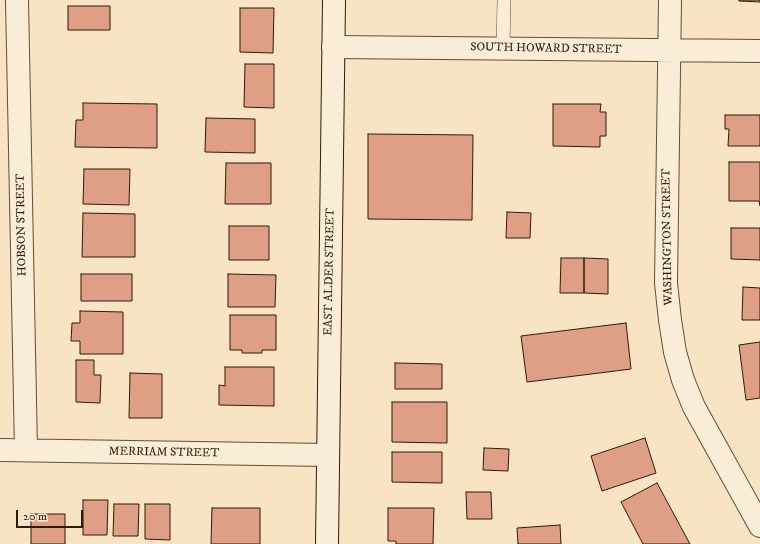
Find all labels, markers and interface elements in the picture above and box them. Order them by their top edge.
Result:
street label: SOUTH HOWARD STREET [470,40,622,58]
street label: WASHINGTON STREET [660,168,676,306]
street label: HOBSON STREET [14,174,30,276]
street label: EAST ALDER STREET [322,208,338,336]
street label: MERRIAM STREET [108,445,220,461]
scale bar [18,502,85,528]
text: 20 m [23,509,47,524]

